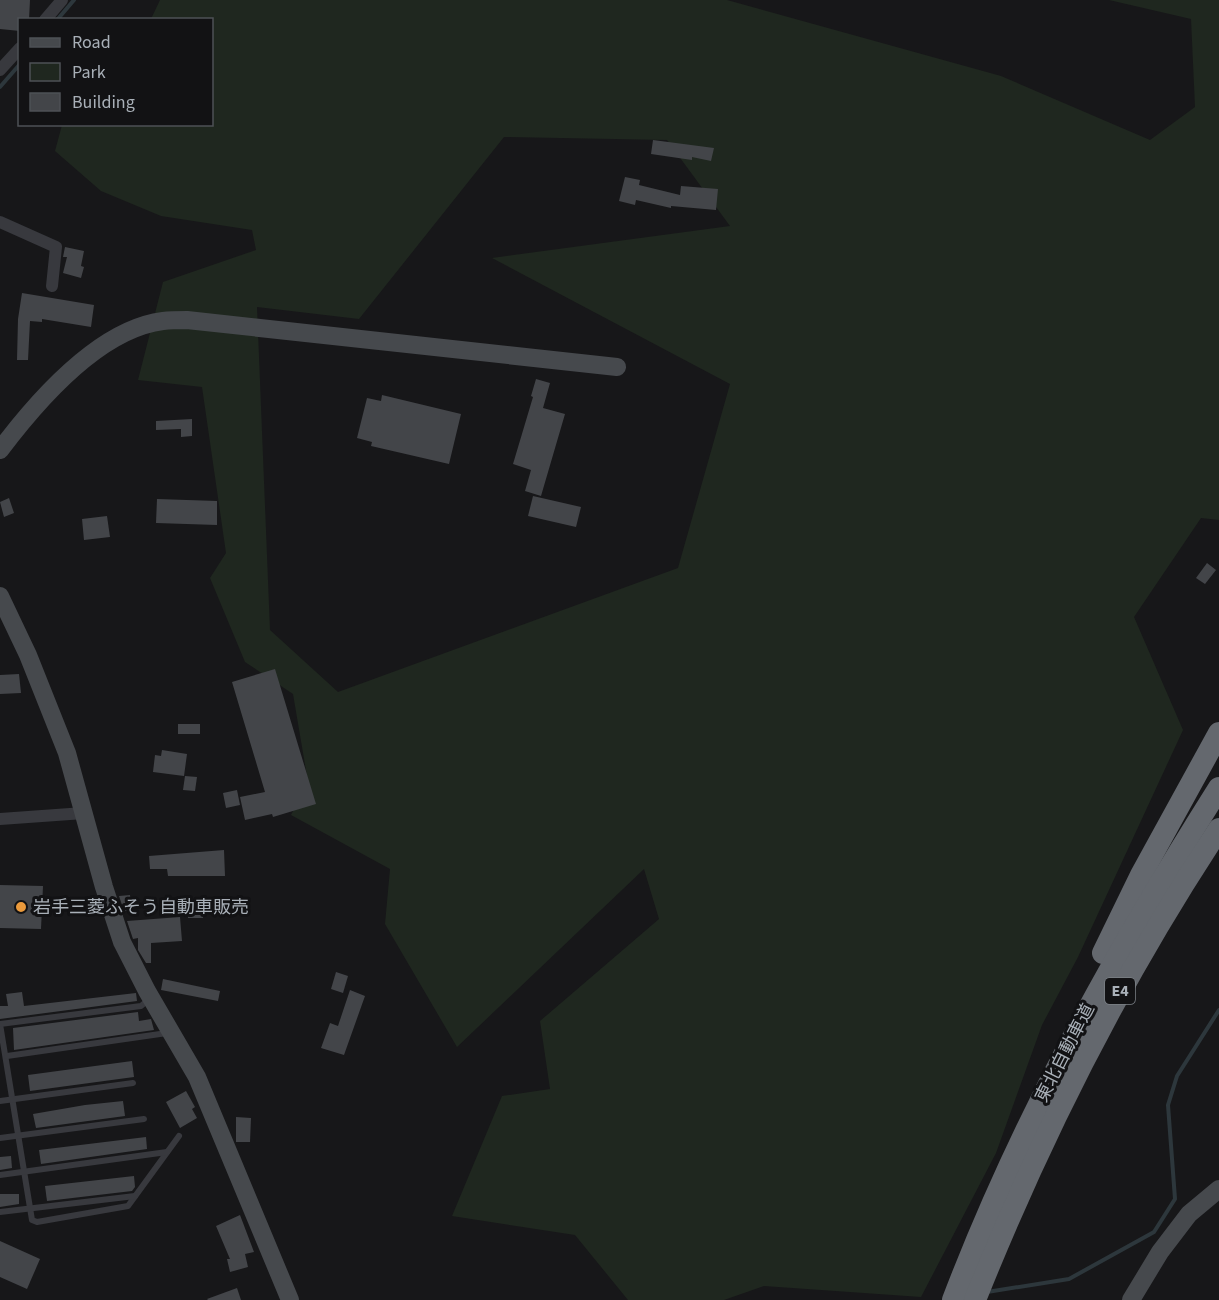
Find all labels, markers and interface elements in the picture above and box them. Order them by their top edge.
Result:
legend [18,18,213,126]
text: Road [72,30,111,55]
text: Park [72,60,106,85]
text: Building [72,90,135,115]
place label: 岩手三菱ふそう自動車販売 [33,895,249,920]
marker: 岩手三菱ふそう自動車販売 [14,900,28,914]
road number: E4 [1105,978,1135,1004]
street label: 東北自動車道 [1029,999,1101,1107]

